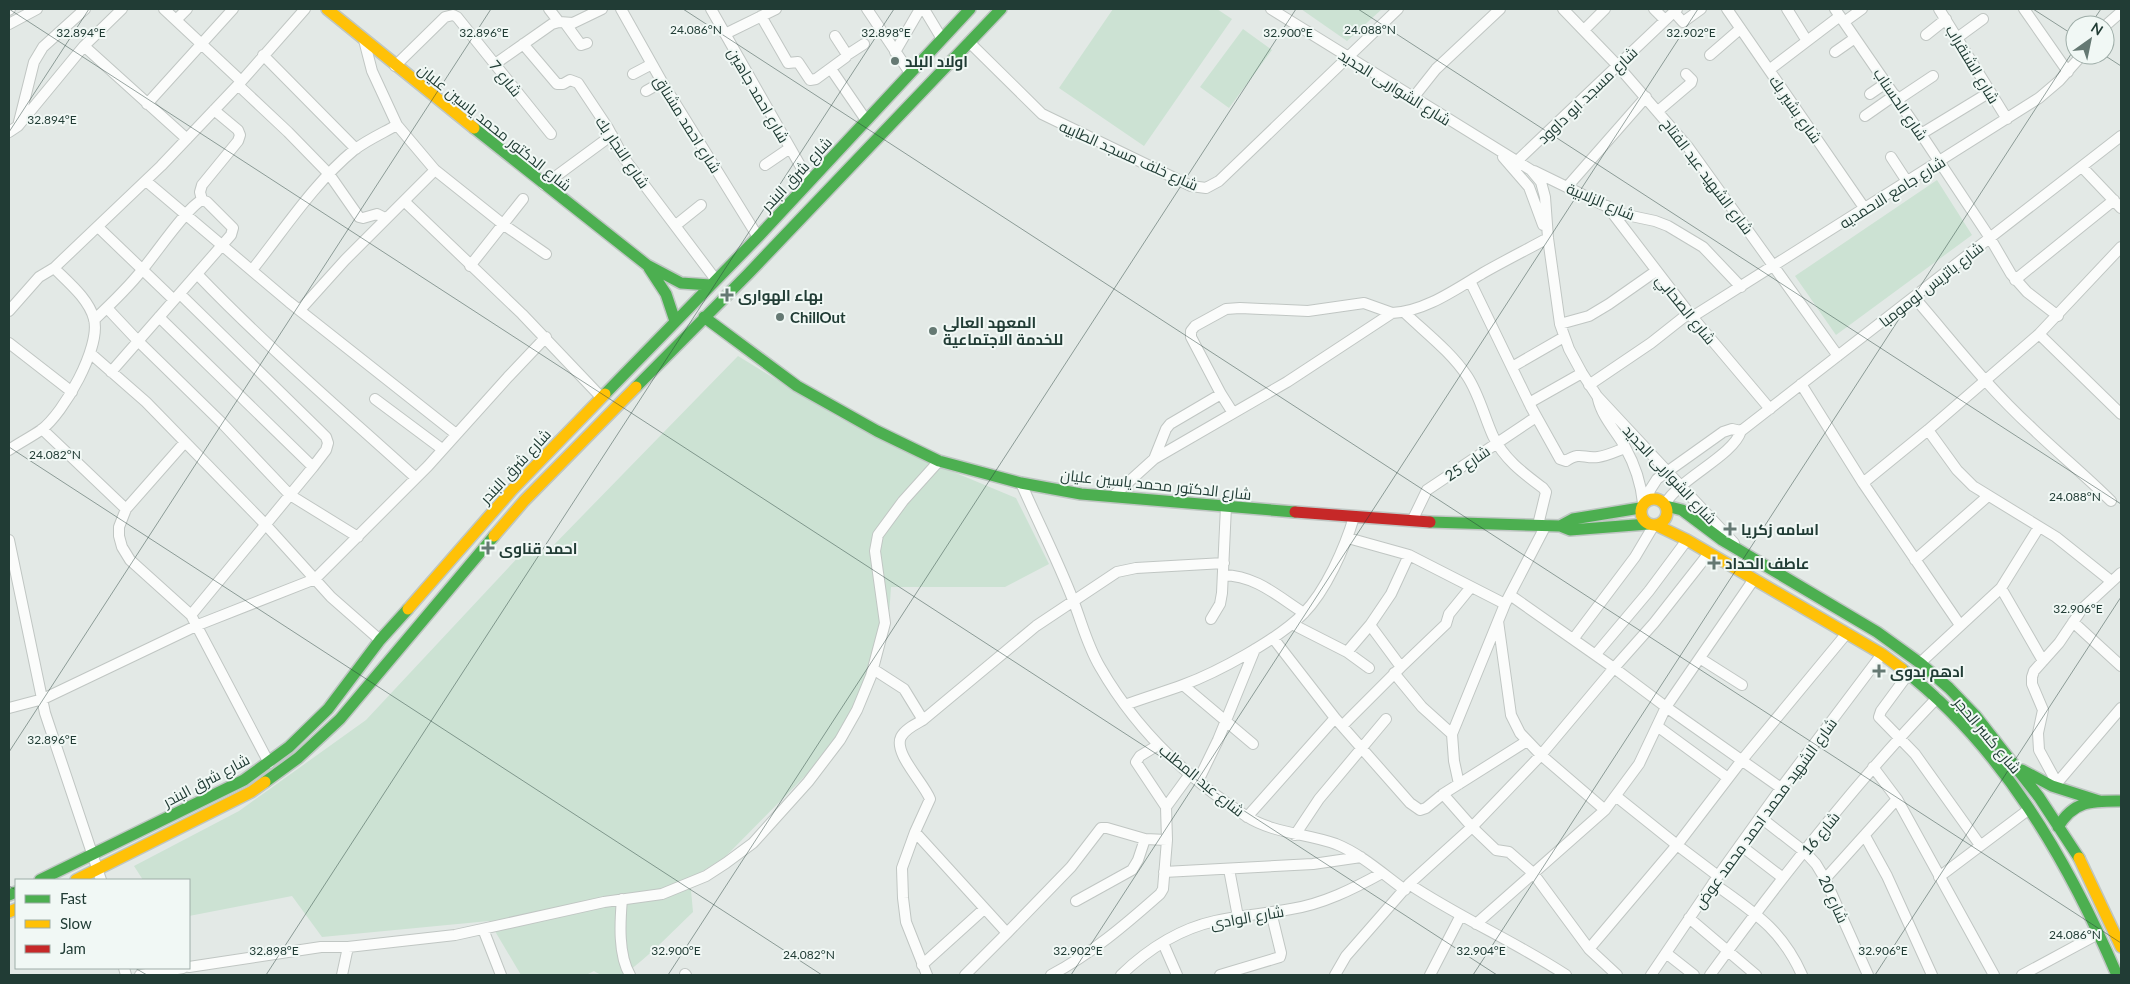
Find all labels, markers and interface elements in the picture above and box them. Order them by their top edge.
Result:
north arrow [2065,15,2115,65]
text: N [2088,19,2107,39]
text: 24.086°N [670,22,722,37]
text: 24.088°N [1344,22,1396,37]
street label: شارع الشنقراب [1940,22,2003,108]
text: 32.894°E [56,25,106,40]
text: 32.896°E [459,25,509,40]
text: 32.898°E [861,25,911,40]
text: 32.900°E [1263,25,1313,40]
text: 32.902°E [1666,25,1716,40]
street label: شارع مسجد ابو داوود [1533,43,1643,149]
street label: شارع احمد جاهين [722,44,794,147]
street label: شارع الشواربى الجديد [1334,45,1454,131]
place label: اولاد البلد [905,52,968,71]
marker: اولاد البلد [889,55,901,67]
street label: شارع 7 [484,56,526,102]
street label: شارع الدكتور محمد ياسين عليان [413,60,575,197]
street label: شارع الحسناب [1868,64,1932,145]
street label: شارع احمد مشناق [648,72,725,178]
street label: شارع بشير بك [1764,72,1826,148]
text: 32.894°E [27,112,77,127]
street label: شارع النجار بك [590,113,654,193]
street label: شارع الشهيد عبد الفتاح [1656,114,1757,239]
street label: شارع خلف مسجد الطابيه [1056,116,1201,196]
street label: شارع شرق البندر [756,133,837,218]
street label: شارع جامع الاحمديه [1836,152,1950,234]
street label: شارع الزلابية [1563,179,1638,226]
street label: شارع باتريس لومومبا [1875,238,1988,333]
street label: شارع الصحابي [1649,270,1720,350]
place label: بهاء الهوارى [738,286,823,305]
marker: بهاء الهوارى [720,288,734,302]
place label: ChillOut [790,308,846,326]
marker: ChillOut [774,311,786,323]
place label: المعهد العالى للخدمة الاجتماعية [943,313,1063,348]
marker: المعهد العالى للخدمة الاجتماعية [927,325,939,337]
street label: شارع الشواربى الجديد [1617,421,1721,529]
street label: شارع شرق البندر [475,425,556,510]
street label: شارع 25 [1441,441,1495,487]
text: 24.082°N [29,447,81,462]
street label: شارع الدكتور محمد ياسين عليان [1059,465,1252,506]
text: 24.088°N [2049,489,2101,504]
place label: اسامه زكريا [1741,520,1819,539]
marker: اسامه زكريا [1723,522,1737,536]
place label: احمد قناوى [499,539,577,558]
marker: احمد قناوى [481,541,495,555]
place label: عاطف الحداد [1725,554,1810,572]
marker: عاطف الحداد [1707,556,1721,570]
text: 32.906°E [2053,601,2103,616]
place label: ادهم بدوى [1890,662,1964,682]
marker: ادهم بدوى [1872,664,1886,678]
street label: شارع كسر الحجر [1948,692,2025,779]
street label: شارع الشهيد محمد احمد محمد عوض [1690,714,1843,914]
text: 32.896°E [27,732,77,747]
street label: شارع عبد المطلب [1154,740,1248,822]
street label: شارع شرق البندر [159,750,254,813]
street label: شارع 16 [1797,808,1845,860]
street label: شارع 20 [1813,872,1852,927]
legend [15,879,190,969]
text: Fast [60,889,87,907]
street label: شارع الوادى [1209,902,1286,935]
text: Slow [60,914,92,932]
text: 24.086°N [2049,927,2101,942]
text: Jam [60,939,86,957]
text: 32.898°E [249,943,299,958]
text: 32.900°E [651,943,701,958]
text: 32.902°E [1053,943,1103,958]
text: 32.904°E [1456,943,1506,958]
text: 32.906°E [1858,943,1908,958]
text: 24.082°N [783,947,835,962]

